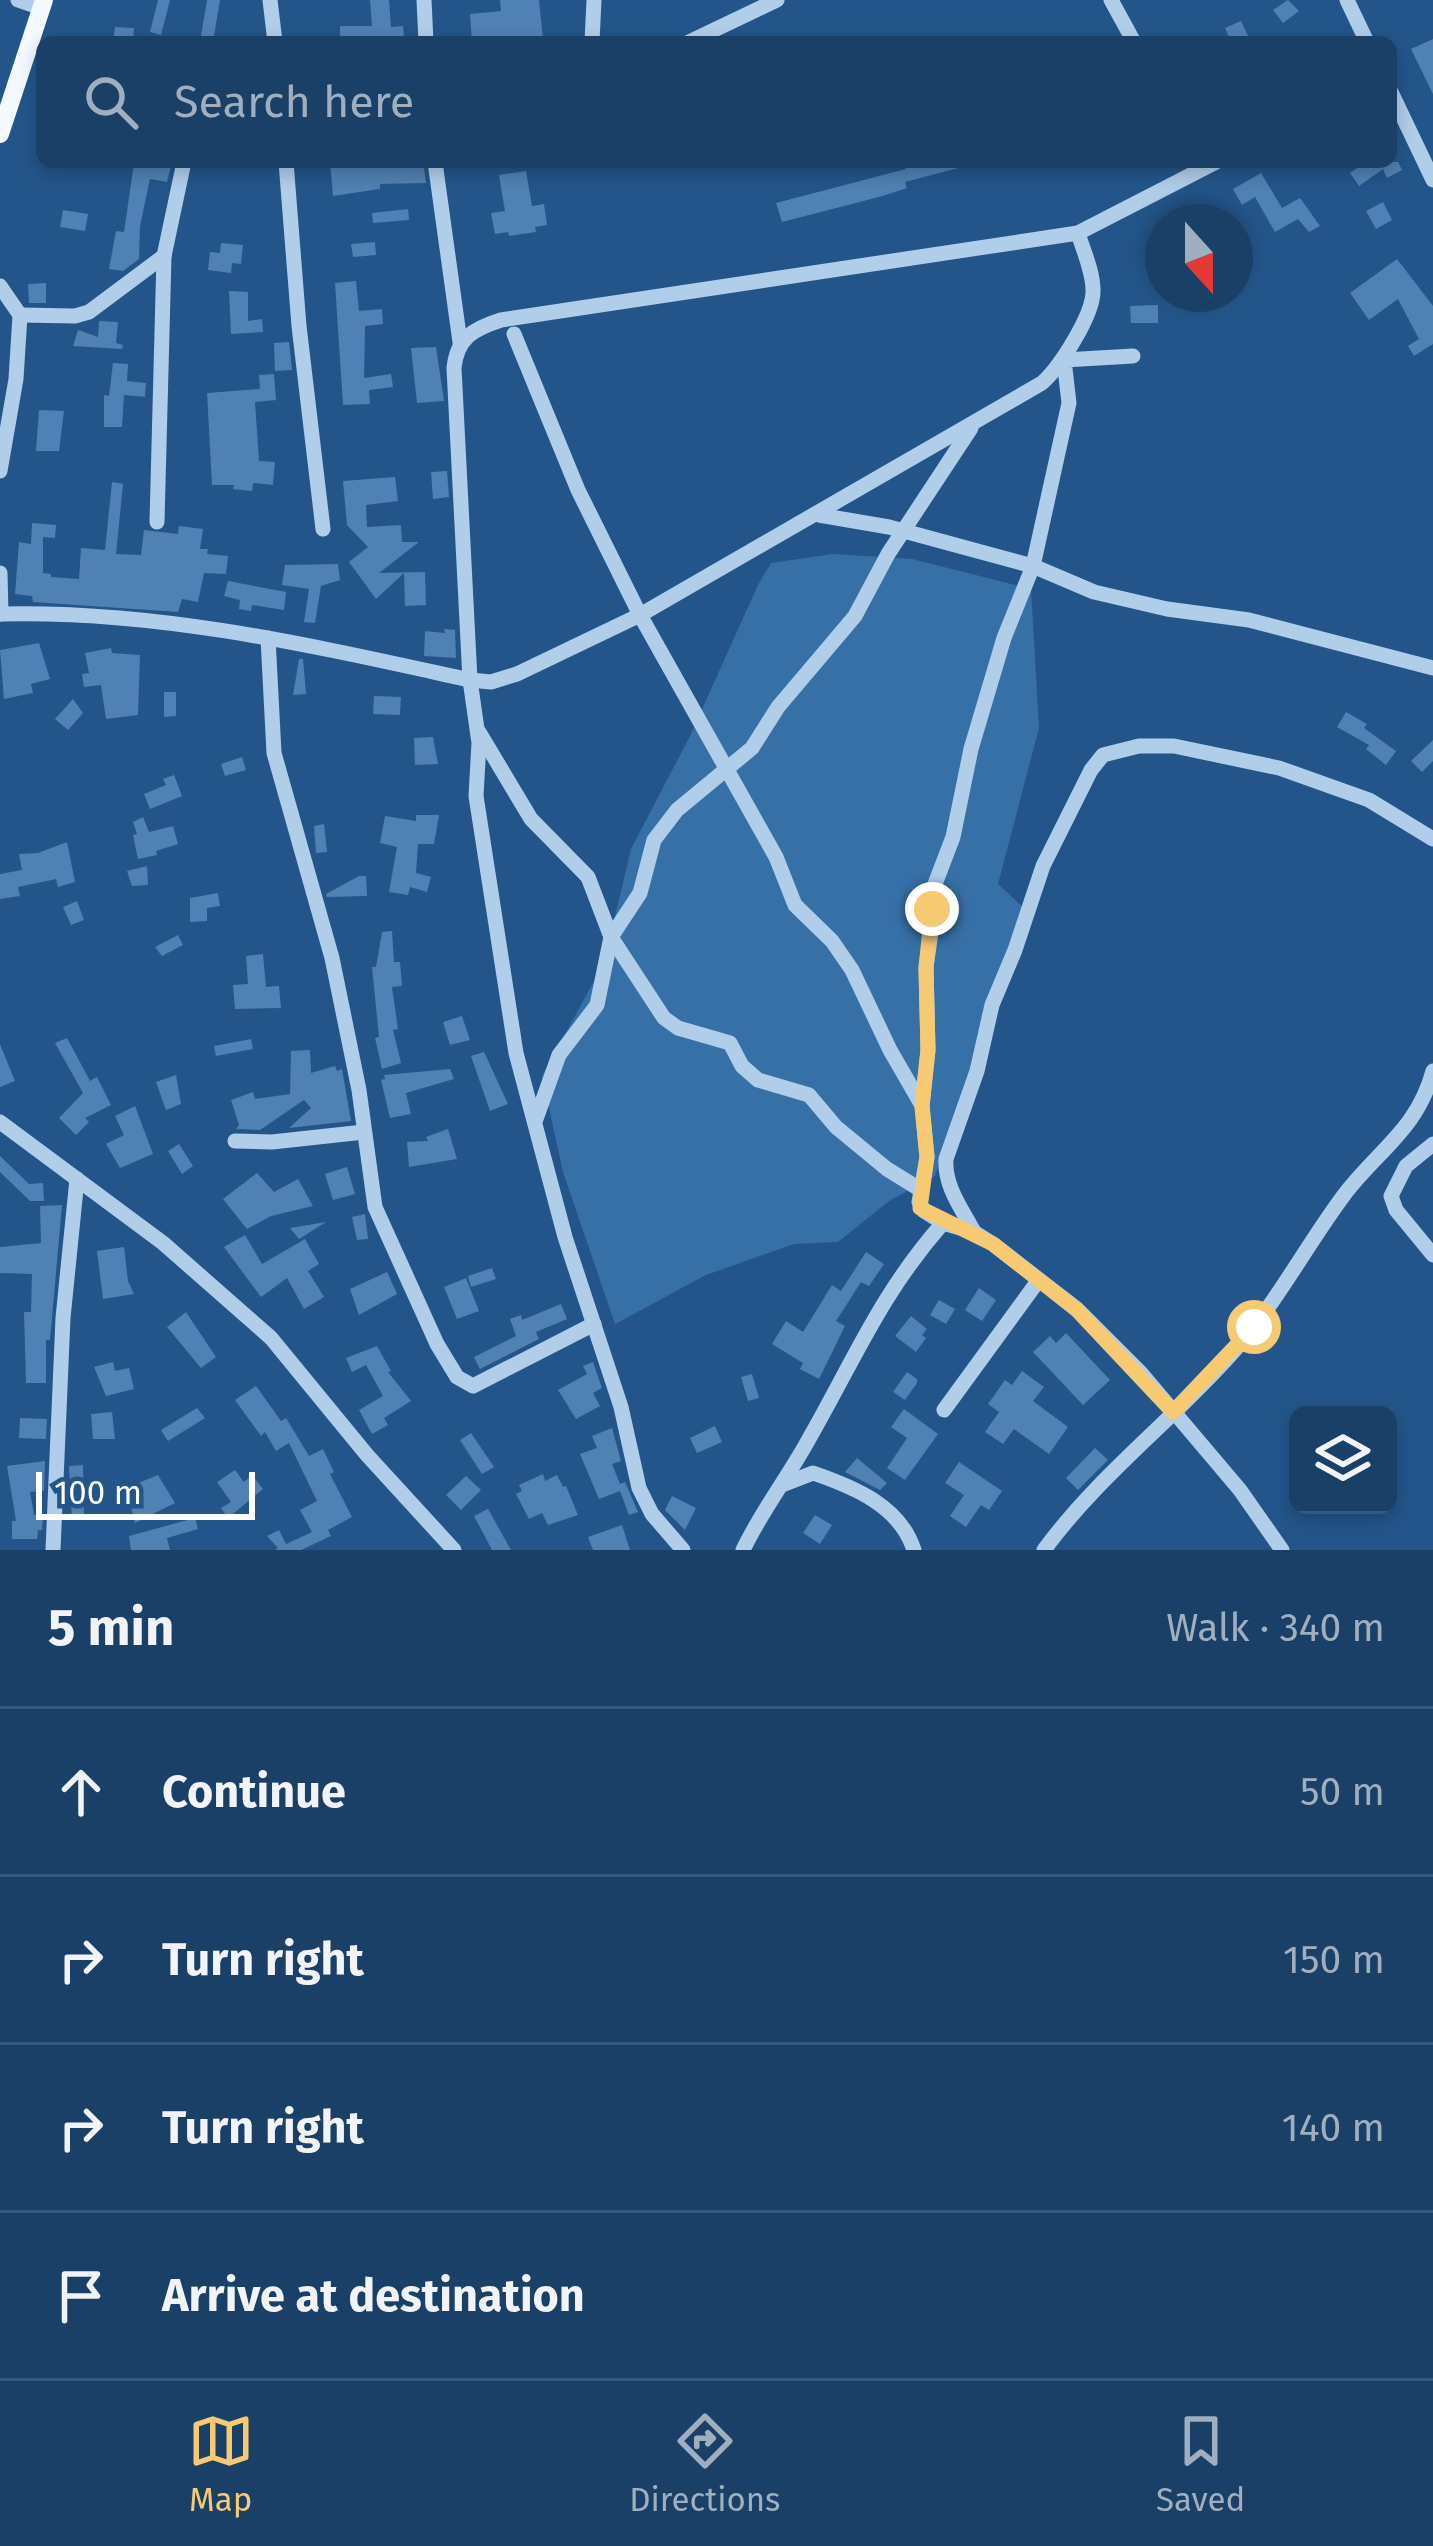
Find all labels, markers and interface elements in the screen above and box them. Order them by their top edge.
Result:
search box [36,36,1397,168]
icon: search [78,69,144,135]
text: Search here [174,75,414,129]
north arrow [1145,204,1253,312]
route end [905,882,959,936]
route start [1227,1300,1281,1354]
map controls [1289,1406,1397,1514]
button: layers [1289,1406,1397,1514]
scale bar [36,1466,255,1519]
text: 100 m [54,1473,142,1513]
text: 5 min [48,1597,174,1659]
text: Walk · 340 m [1166,1605,1385,1651]
icon: ahead [48,1759,114,1825]
text: Continue [162,1765,346,1819]
text: 50 m [1300,1769,1385,1815]
icon: right [48,1927,114,1993]
text: Turn right [162,1933,364,1987]
text: 150 m [1283,1937,1385,1983]
icon: right [48,2095,114,2161]
text: Turn right [162,2101,364,2155]
text: 140 m [1282,2105,1385,2151]
icon: arrive [48,2263,114,2329]
text: Arrive at destination [162,2269,585,2323]
tab: Map [188,2408,254,2520]
tab: Directions [629,2408,781,2520]
tab: Saved [1156,2408,1245,2520]

